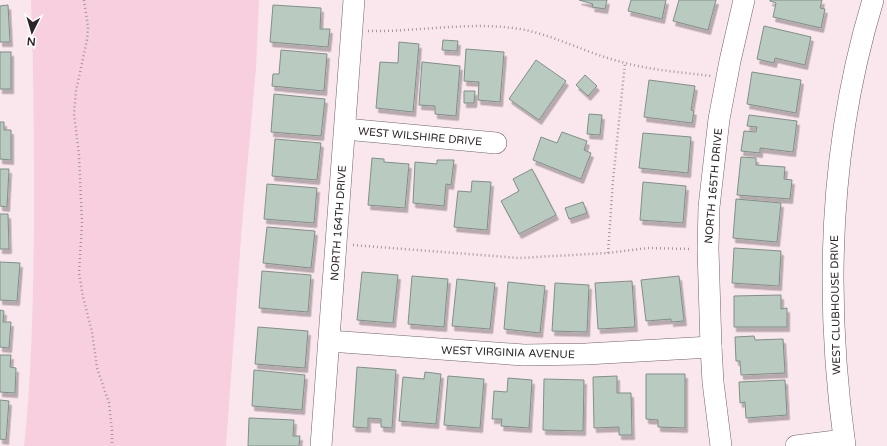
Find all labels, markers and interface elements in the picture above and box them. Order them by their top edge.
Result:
north arrow [12,12,52,52]
text: N [26,35,36,48]
street label: WEST WILSHIRE DRIVE [357,125,483,148]
street label: NORTH 165TH DRIVE [702,128,725,244]
street label: NORTH 164TH DRIVE [328,165,349,281]
street label: WEST CLUBHOUSE DRIVE [828,235,843,375]
street label: WEST VIRGINIA AVENUE [441,344,575,361]

